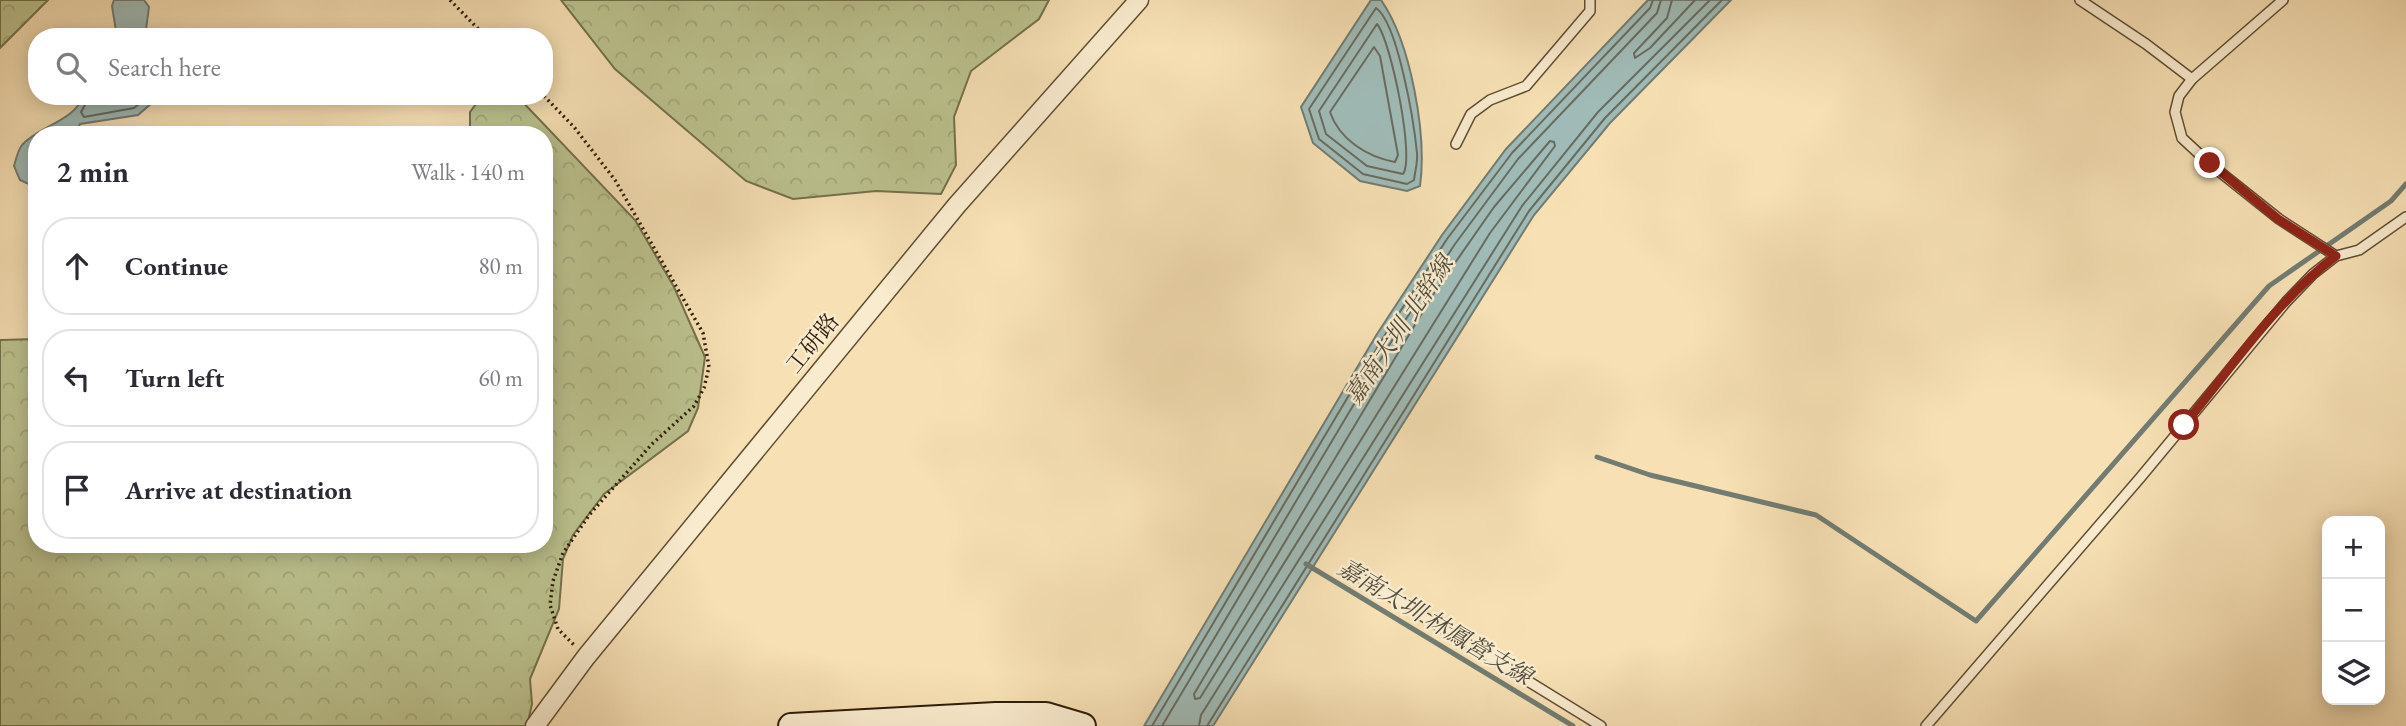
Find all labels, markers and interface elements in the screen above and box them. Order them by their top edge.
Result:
search box [28,28,553,105]
icon: search [52,48,90,86]
text: Search here [108,50,221,84]
route end [2194,147,2225,178]
text: 2 min [56,152,129,191]
text: Walk · 140 m [411,157,525,187]
icon: ahead [58,247,96,285]
water label: 嘉南大圳 北幹線 [1337,247,1461,410]
text: Continue [125,249,228,283]
text: 80 m [478,251,523,281]
street label: 工研路 [779,307,845,379]
icon: left [58,359,96,397]
text: Turn left [125,361,224,395]
text: 60 m [478,363,523,393]
route start [2168,409,2199,440]
icon: arrive [58,471,96,509]
text: Arrive at destination [125,473,352,507]
map controls [2322,516,2385,705]
button: + [2322,516,2385,579]
water label: 嘉南大圳 林鳳營支線 [1333,551,1540,693]
button: − [2322,579,2385,642]
button: layers [2322,642,2385,705]

